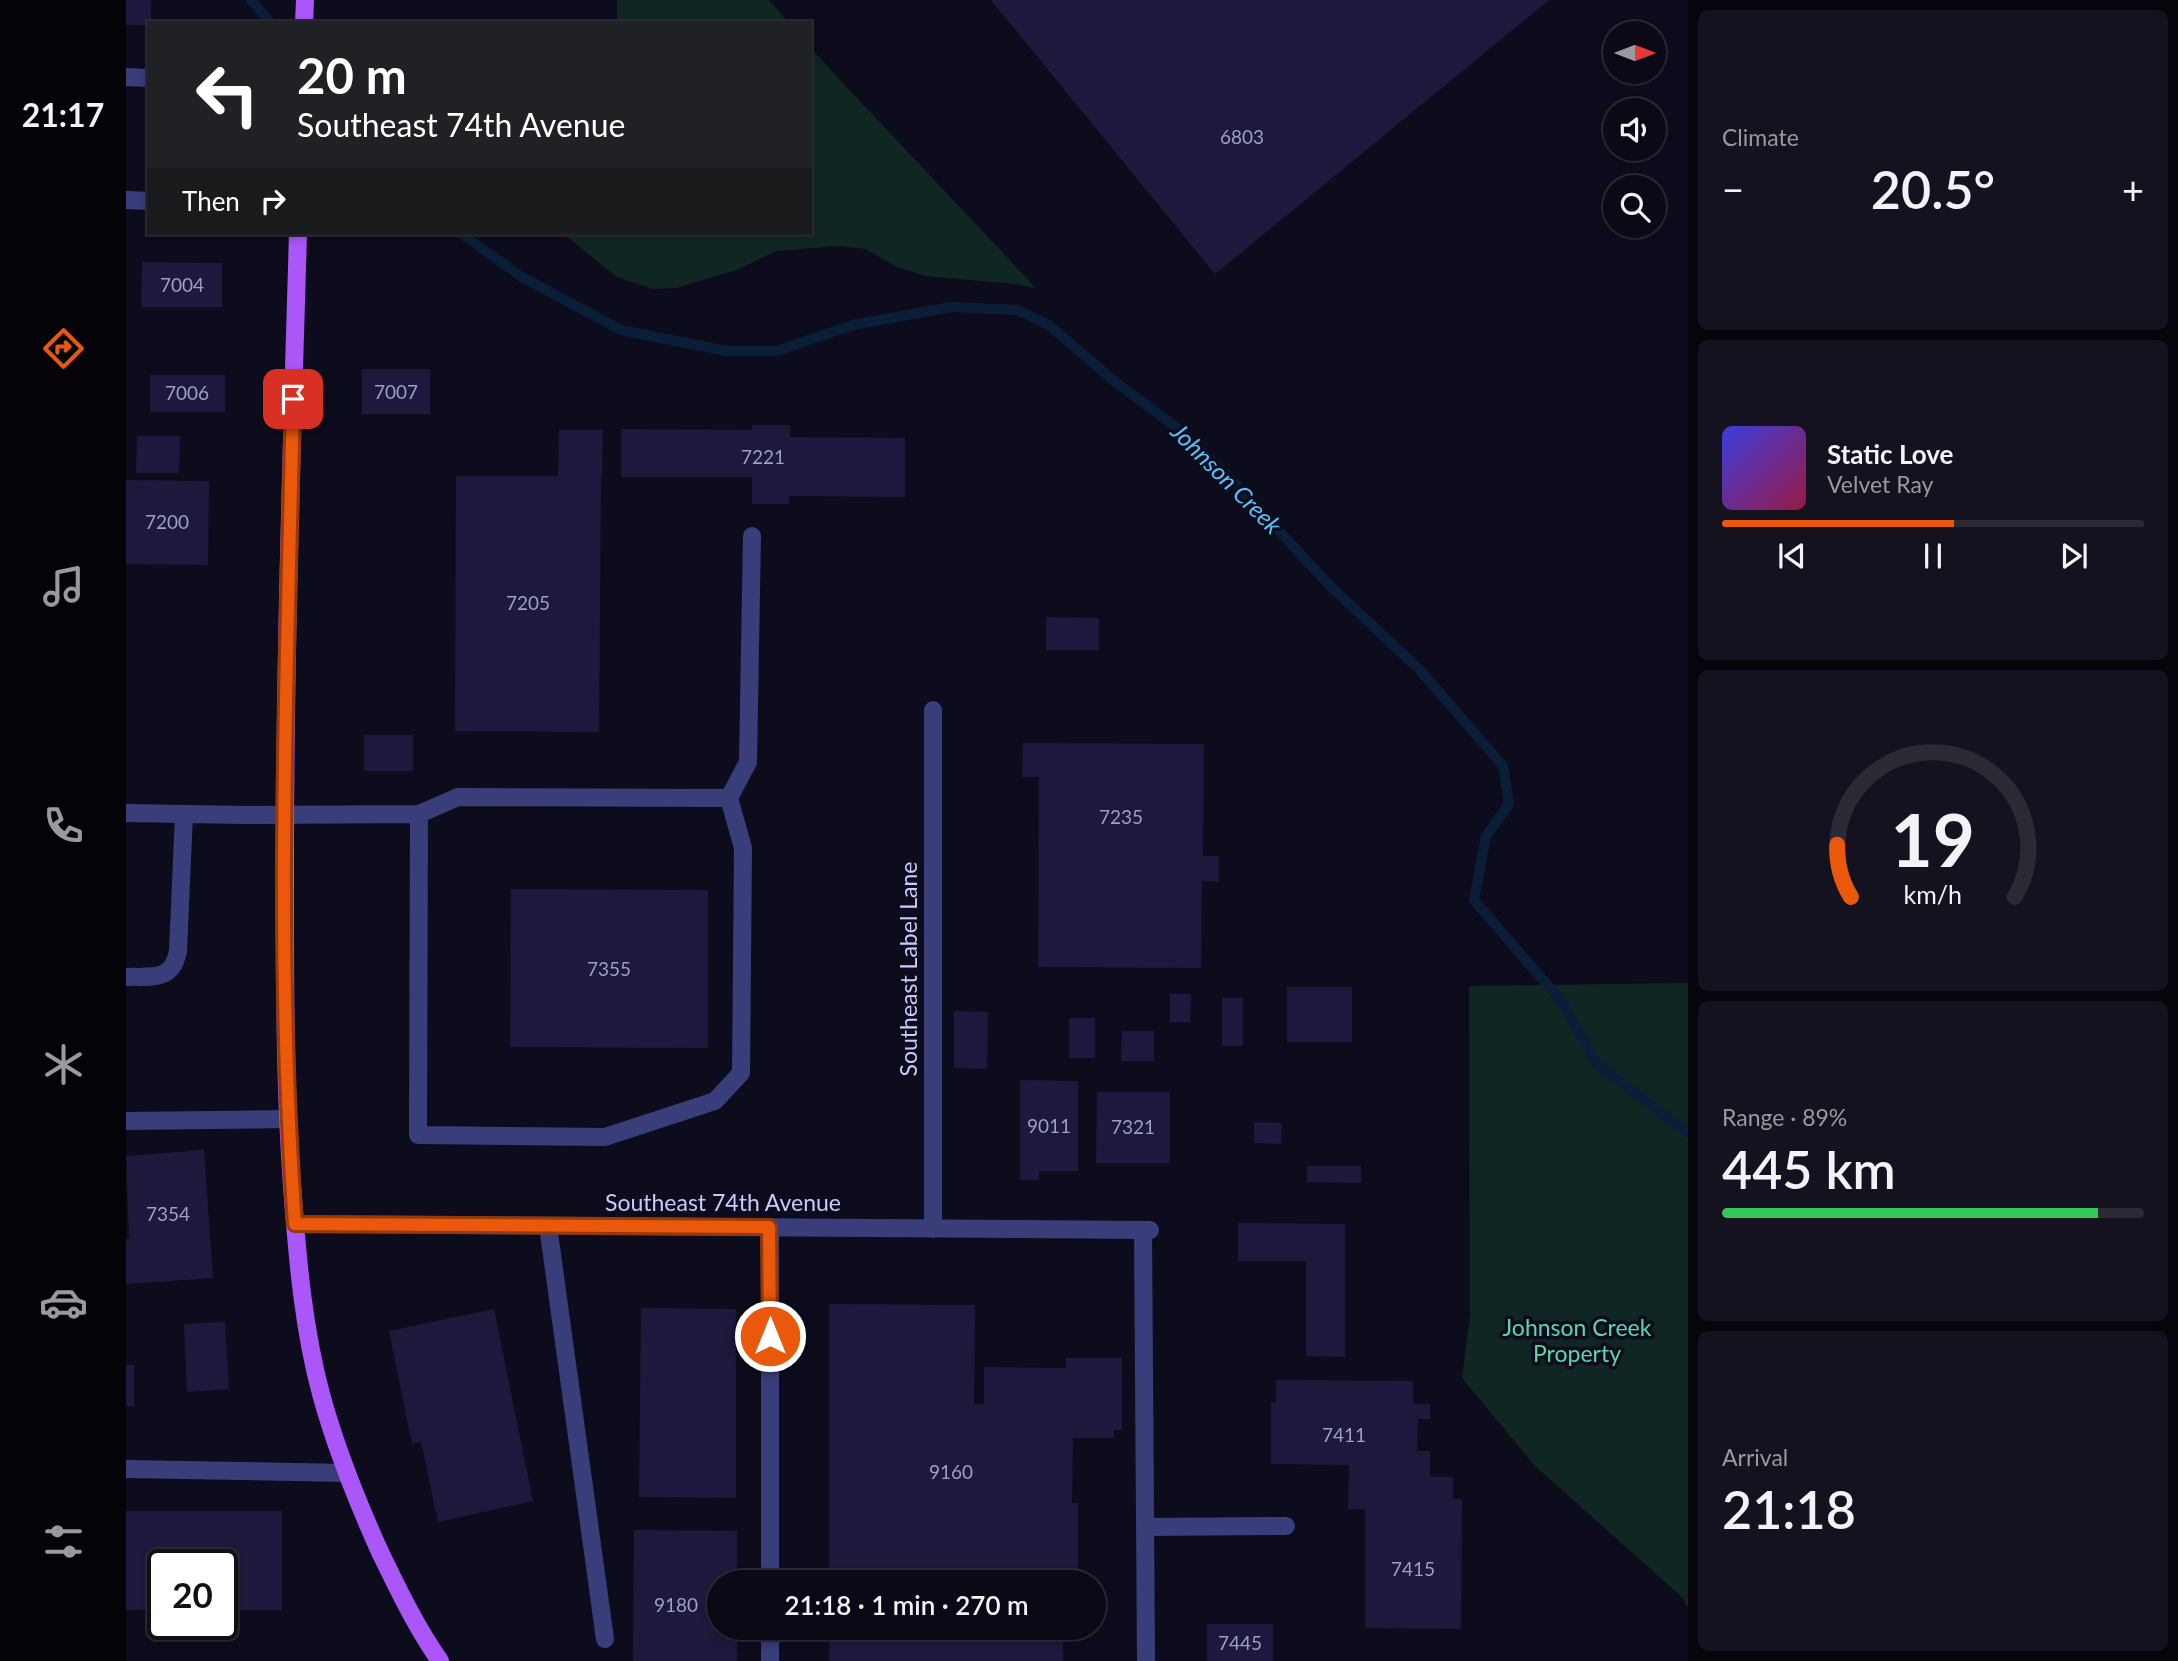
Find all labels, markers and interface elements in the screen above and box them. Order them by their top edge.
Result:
north arrow [1603,21,1666,84]
map controls [1603,21,1666,238]
text: 20 m [297,46,407,104]
icon: left [182,49,273,140]
text: 21:17 [22,95,104,134]
button: sound [1603,98,1666,161]
text: Southeast 74th Avenue [297,105,625,144]
text: Climate [1722,123,1799,151]
house number: 6803 [1220,125,1264,148]
text: 20.5° [1871,158,1995,220]
text: − [1722,166,1744,212]
text: + [2122,166,2144,212]
button: search [1603,175,1666,238]
icon: right [254,182,292,220]
text: Then [182,185,240,217]
house number: 7004 [160,273,204,296]
icon: directions [39,324,88,373]
pin [263,369,323,429]
icon: arrive [274,380,312,418]
house number: 7007 [374,380,418,403]
house number: 7006 [165,381,209,404]
water label: Johnson Creek [1165,416,1289,540]
text: Static Love [1827,438,1954,470]
house number: 7221 [741,445,785,468]
text: Velvet Ray [1827,470,1933,498]
house number: 7200 [145,510,189,533]
icon: previous [1773,537,1811,575]
icon: pause [1914,537,1952,575]
icon: next [2055,537,2093,575]
icon: music [39,562,88,611]
house number: 7205 [506,591,550,614]
text: 19 [1891,795,1975,883]
icon: phone [39,801,88,850]
house number: 7235 [1099,805,1143,828]
street label: Southeast Label Lane [894,862,922,1076]
text: km/h [1904,878,1962,908]
house number: 7355 [587,957,631,980]
icon: climate [39,1040,88,1089]
text: Range · 89% [1722,1103,1847,1131]
house number: 9011 [1027,1114,1071,1137]
house number: 7321 [1111,1115,1155,1138]
text: 445 km [1722,1138,1896,1200]
street label: Southeast 74th Avenue [605,1188,841,1216]
house number: 7354 [146,1202,190,1225]
icon: car [39,1278,88,1327]
position arrow [733,1299,807,1373]
park label: Johnson Creek Property [1503,1313,1652,1367]
house number: 7411 [1322,1423,1366,1446]
text: Arrival [1722,1443,1788,1471]
house number: 9160 [929,1460,973,1483]
text: 21:18 [1722,1478,1856,1540]
icon: filters [39,1517,88,1566]
speed limit sign: 20 [147,1549,238,1640]
house number: 7415 [1391,1557,1435,1580]
text: 21:18 · 1 min · 270 m [784,1589,1029,1621]
house number: 9180 [654,1593,698,1616]
house number: 7445 [1218,1631,1262,1654]

